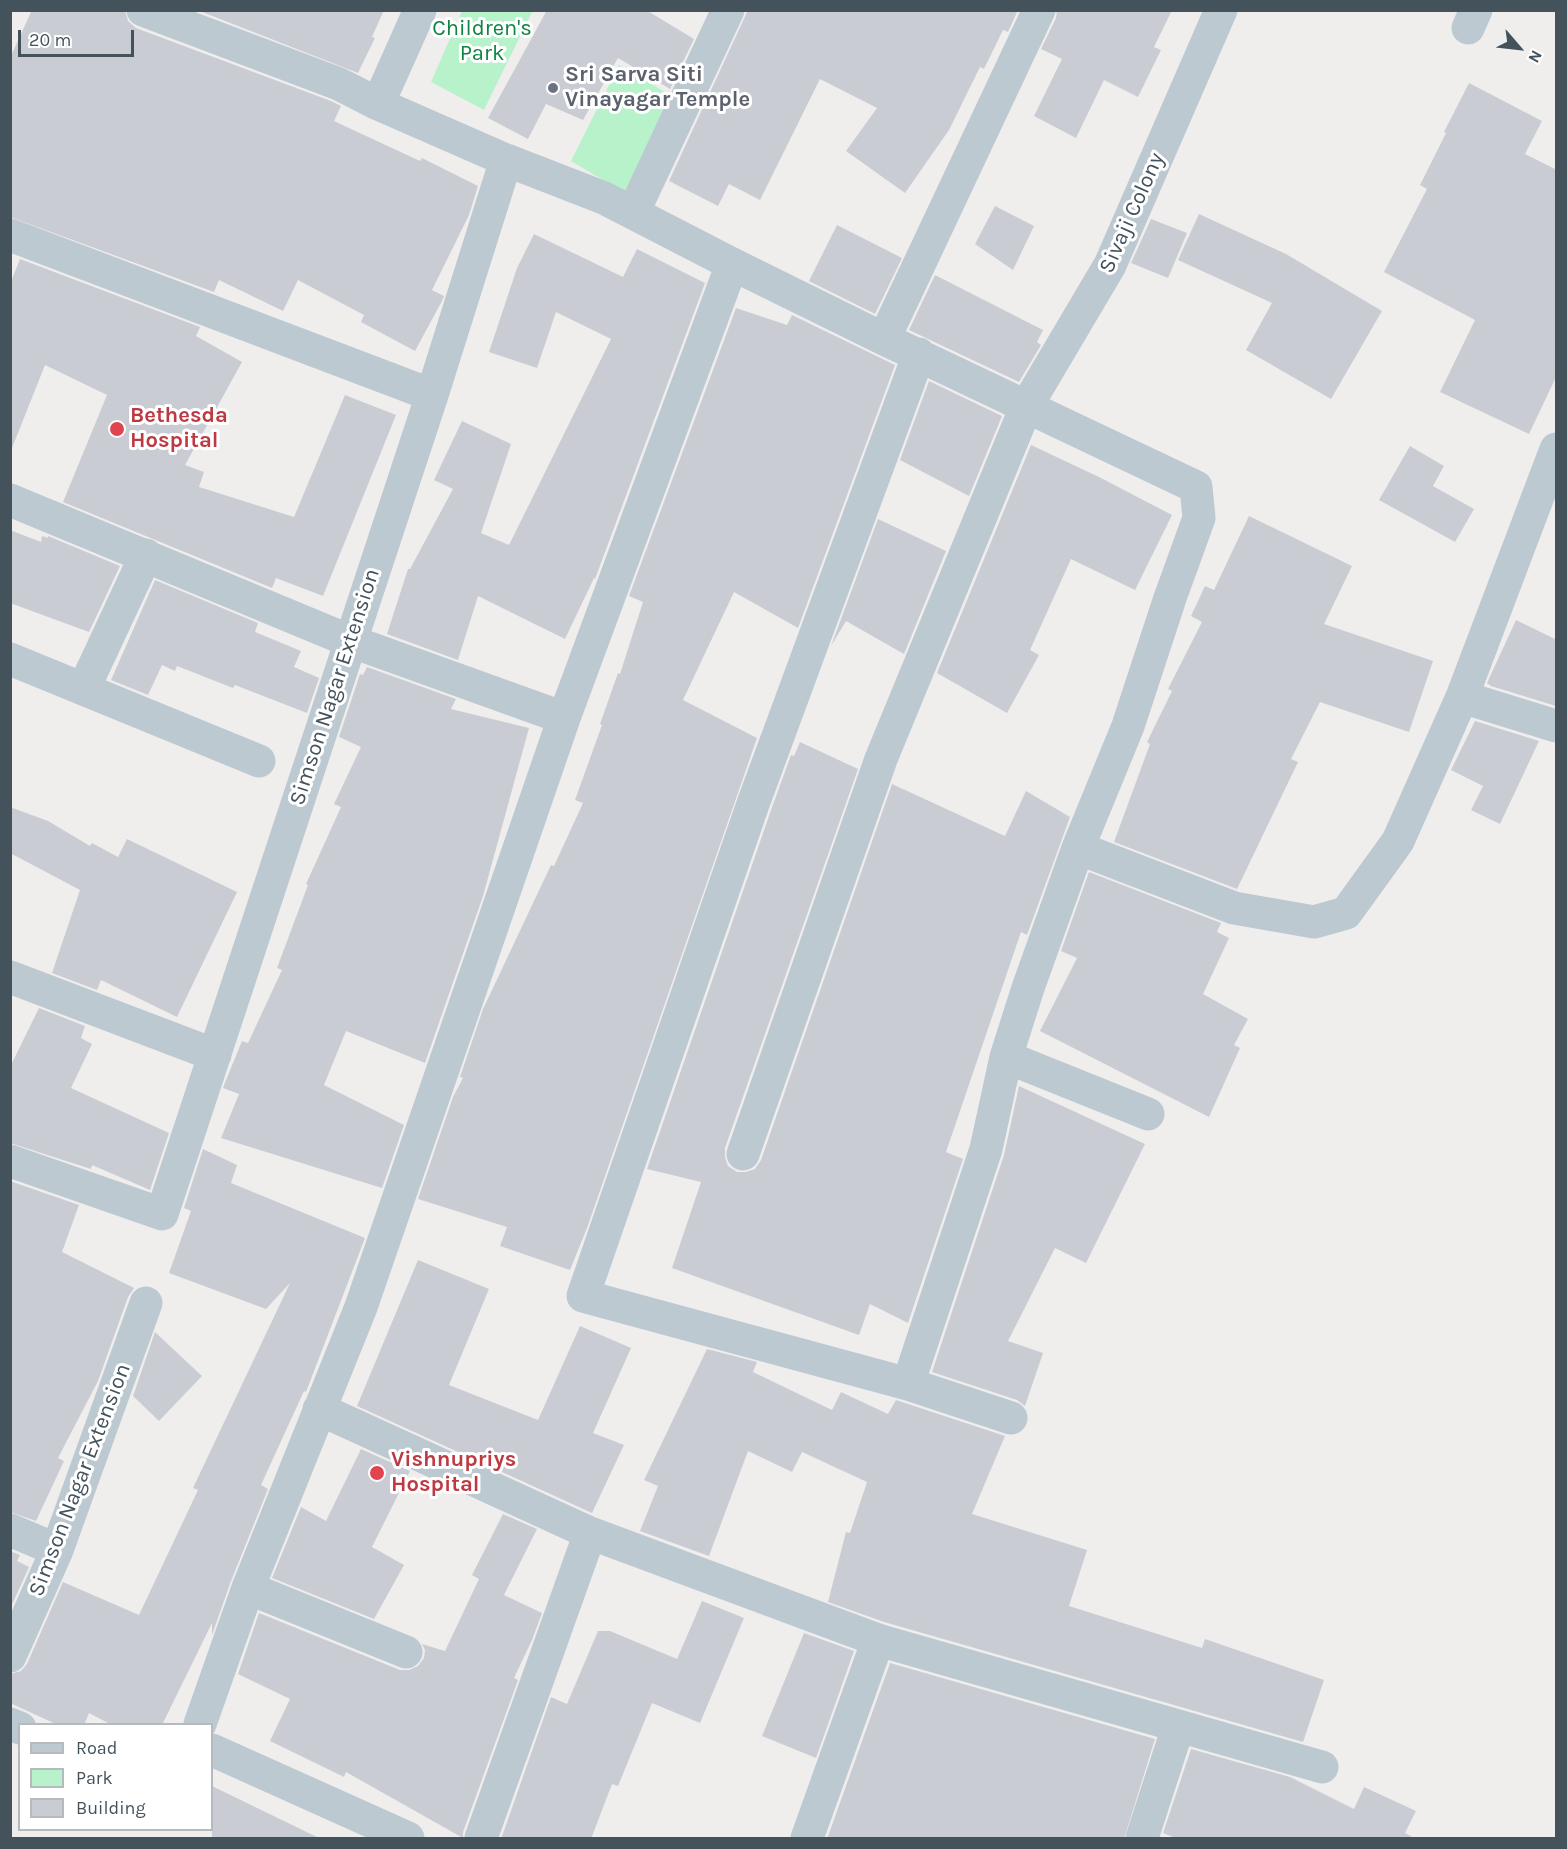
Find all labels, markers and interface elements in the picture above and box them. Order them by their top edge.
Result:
park label: Children's Park [432,16,532,68]
scale bar [21,18,136,56]
north arrow [1489,18,1549,78]
text: 20 m [29,29,71,51]
text: N [1524,47,1546,66]
place label: Sri Sarva Siti Vinayagar Temple [565,62,750,113]
marker: Sri Sarva Siti Vinayagar Temple [546,81,560,95]
street label: Sivaji Colony [1094,149,1170,277]
place label: Bethesda Hospital [130,403,228,454]
marker: Bethesda Hospital [108,420,126,438]
street label: Simson Nagar Extension [284,565,386,809]
street label: Simson Nagar Extension [23,1360,137,1600]
place label: Vishnupriys Hospital [391,1447,516,1498]
marker: Vishnupriys Hospital [368,1464,386,1482]
legend [18,1723,213,1831]
text: Road [76,1737,117,1759]
text: Park [76,1767,113,1789]
text: Building [76,1797,146,1819]

